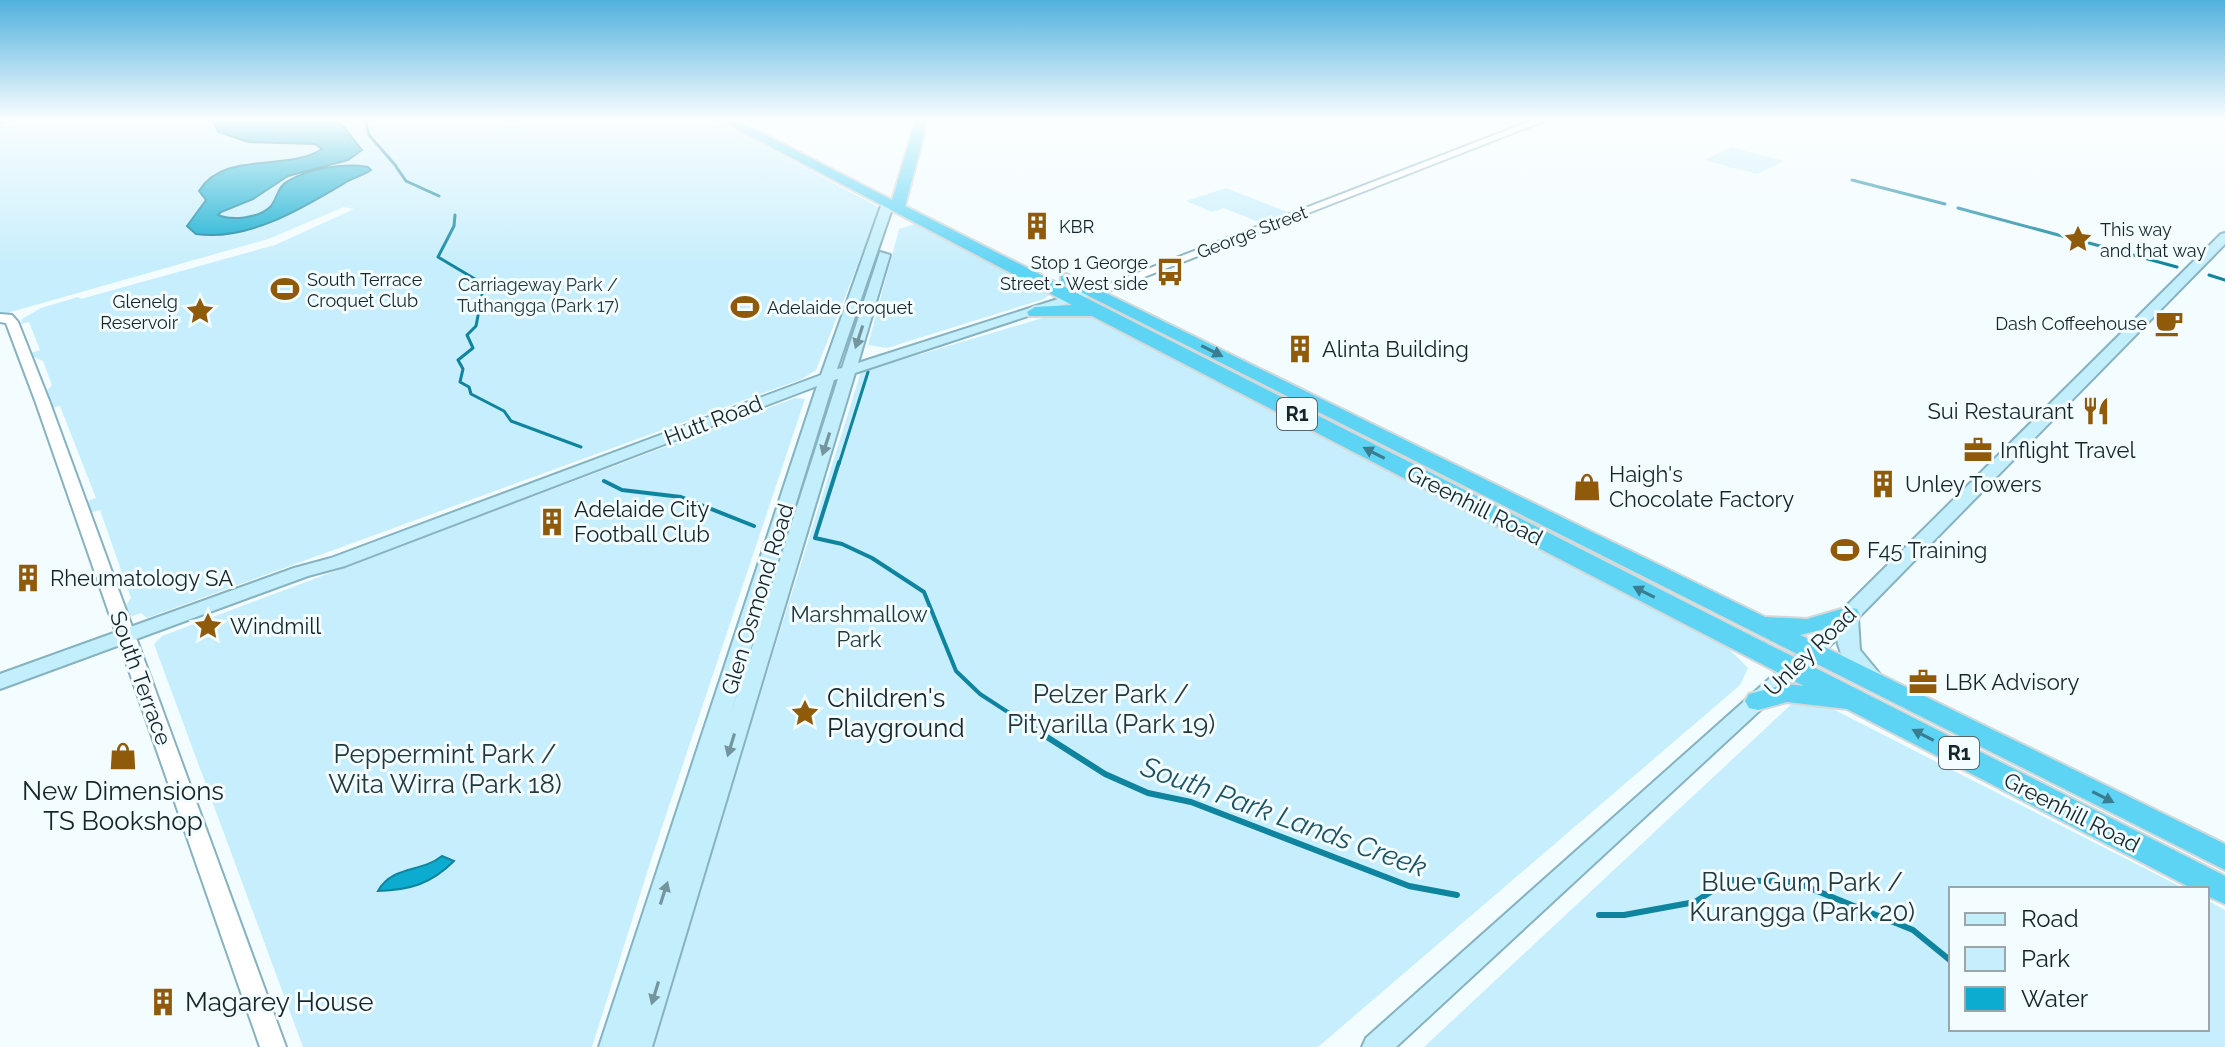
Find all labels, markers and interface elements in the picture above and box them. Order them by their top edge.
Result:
street label: George Street [1194,201,1310,263]
building icon: KBR [1022,211,1052,241]
place label: KBR [1059,216,1095,237]
place label: This way and that way [2100,219,2206,261]
place icon: This way and that way [2063,224,2093,254]
place label: Stop 1 George Street - West side [1000,252,1148,294]
bus stop icon: Stop 1 George Street - West side [1155,257,1185,287]
place label: South Terrace Croquet Club [307,269,423,311]
sports icon: South Terrace Croquet Club [270,274,300,304]
park label: Carriageway Park / Tuthangga (Park 17) [457,274,619,316]
place label: Glenelg Reservoir [100,291,179,333]
sports icon: Adelaide Croquet [730,292,760,322]
place icon: Glenelg Reservoir [185,296,215,326]
place label: Adelaide Croquet [767,297,913,318]
cafe icon: Dash Coffeehouse [2154,308,2184,338]
place label: Dash Coffeehouse [1995,313,2147,334]
one-way arrow [852,325,865,349]
building icon: Alinta Building [1285,334,1315,364]
place label: Alinta Building [1322,336,1469,362]
one-way arrow [1200,345,1223,358]
street label: Hutt Road [661,390,765,450]
restaurant icon: Sui Restaurant [2081,396,2111,426]
road number: R1 [1277,398,1317,430]
place label: Sui Restaurant [1927,398,2075,424]
one-way arrow [820,432,832,456]
office icon: Inflight Travel [1963,435,1993,465]
place label: Inflight Travel [2000,437,2135,463]
one-way arrow [1362,446,1385,460]
street label: Greenhill Road [1403,460,1547,550]
place label: Haigh's Chocolate Factory [1609,461,1794,512]
building icon: Unley Towers [1868,469,1898,499]
place label: Unley Towers [1905,471,2042,497]
shop icon: Haigh's Chocolate Factory [1572,472,1602,502]
place label: Adelaide City Football Club [574,496,710,547]
street label: Glen Osmond Road [716,500,798,698]
building icon: Adelaide City Football Club [537,507,567,537]
sports icon: F45 Training [1830,535,1860,565]
place label: F45 Training [1867,537,1987,563]
building icon: Rheumatology SA [13,563,43,593]
place label: Rheumatology SA [50,565,233,591]
one-way arrow [1633,585,1656,598]
park label: Marshmallow Park [790,601,928,652]
street label: Unley Road [1759,601,1861,701]
street label: South Terrace [105,607,177,749]
place icon: Windmill [193,611,223,641]
place label: Windmill [230,613,321,639]
office icon: LBK Advisory [1908,667,1938,697]
place label: LBK Advisory [1945,669,2079,695]
park label: Pelzer Park / Pityarilla (Park 19) [1007,679,1215,739]
place label: Children's Playground [827,683,965,743]
place icon: Children's Playground [790,698,820,728]
one-way arrow [1911,728,1934,741]
one-way arrow [724,733,736,757]
road number: R1 [1939,737,1979,769]
park label: Peppermint Park / Wita Wirra (Park 18) [328,739,562,799]
shop icon: New Dimensions TS Bookshop [108,741,138,771]
water label: South Park Lands Creek [1136,750,1431,884]
street label: Greenhill Road [2000,767,2144,857]
place label: New Dimensions TS Bookshop [22,776,224,836]
one-way arrow [2092,791,2115,804]
park label: Blue Gum Park / Kurangga (Park 20) [1689,867,1915,927]
one-way arrow [658,881,670,905]
legend [1949,887,2209,1031]
text: Road [2021,904,2079,933]
text: Park [2021,944,2070,973]
one-way arrow [648,982,660,1006]
text: Water [2021,984,2089,1013]
building icon: Magarey House [148,987,178,1017]
place label: Magarey House [185,987,373,1017]

